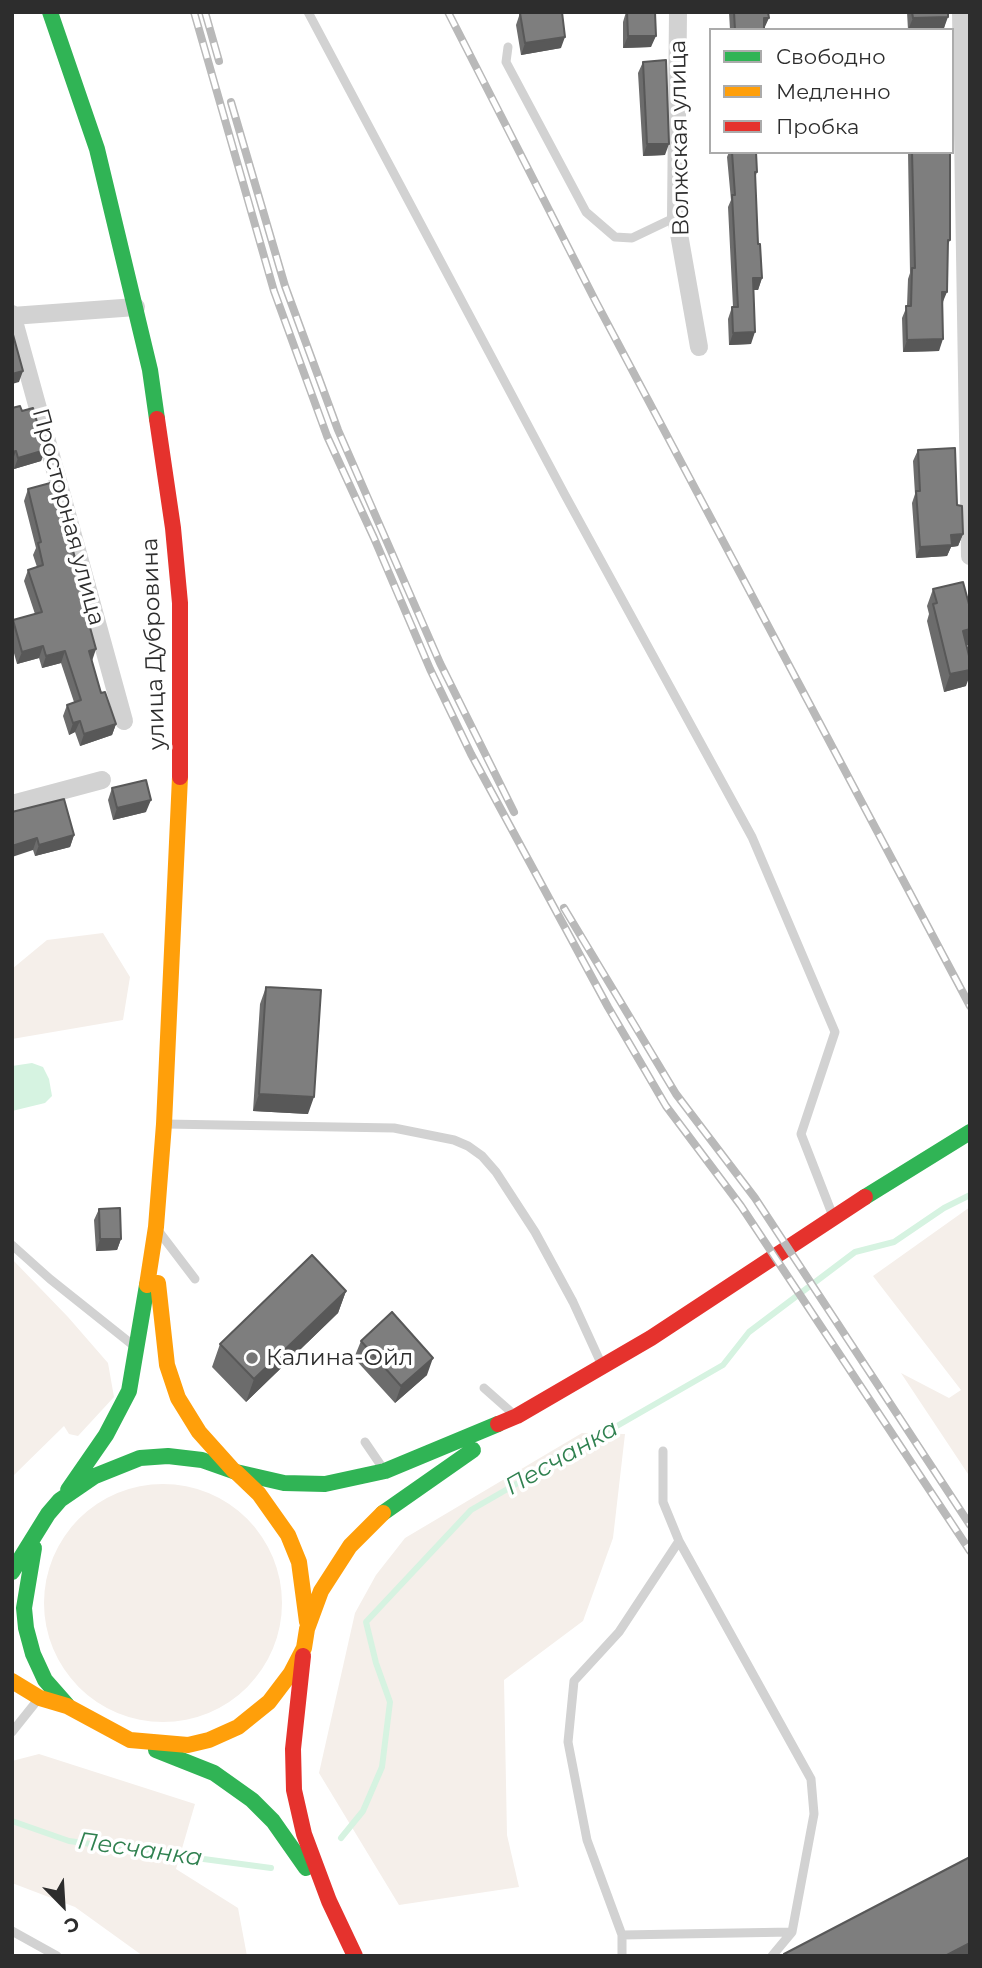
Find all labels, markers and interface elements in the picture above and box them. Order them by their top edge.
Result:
legend [709,28,954,154]
street label: Волжская улица [664,40,696,236]
text: Свободно [776,44,886,69]
text: Медленно [776,79,891,104]
text: Пробка [776,114,859,139]
street label: Просторная улица [26,405,110,629]
street label: улица Дубровина [137,537,171,751]
place label: Калина-Ойл [266,1344,413,1372]
marker: Калина-Ойл [244,1350,260,1366]
water label: Песчанка [500,1414,624,1502]
water label: Песчанка [76,1827,204,1873]
north arrow [28,1870,98,1940]
text: С [61,1911,83,1938]

